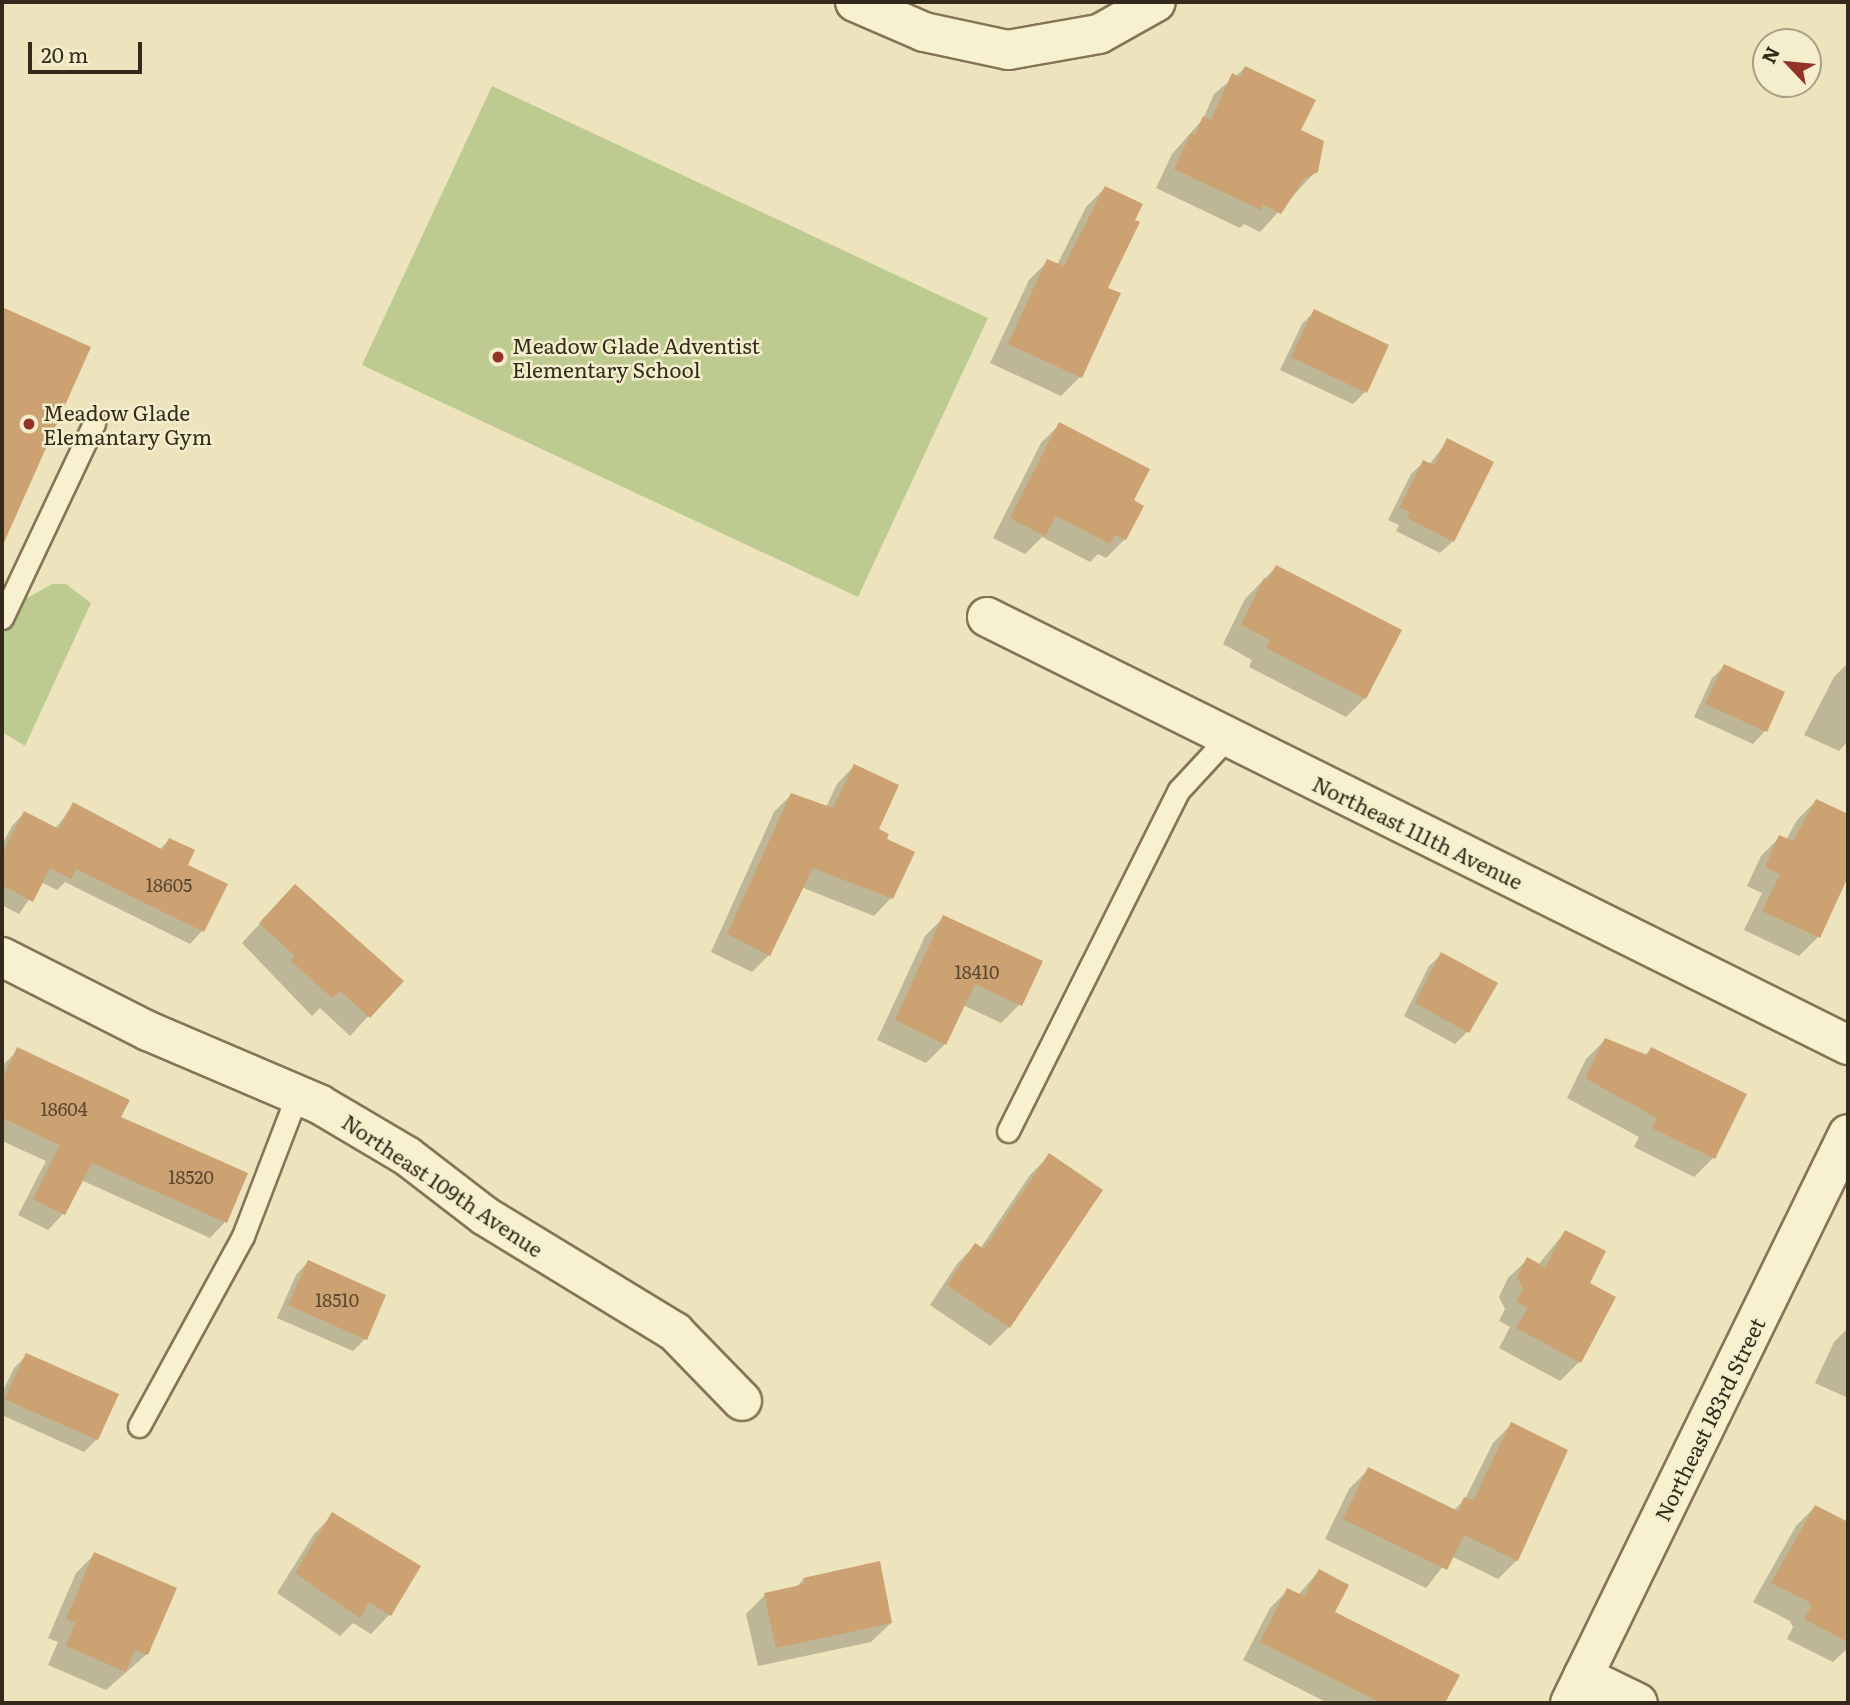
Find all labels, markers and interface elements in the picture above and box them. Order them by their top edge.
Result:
scale bar [32,28,145,72]
north arrow [1752,28,1822,98]
text: 20 m [41,38,88,69]
text: N [1754,41,1786,68]
place label: Meadow Glade Adventist Elementary School [512,332,760,382]
marker: Meadow Glade Adventist Elementary School [490,349,506,365]
place label: Meadow Glade Elemantary Gym [43,399,212,449]
marker: Meadow Glade Elemantary Gym [21,416,37,432]
street label: Northeast 111th Avenue [1309,770,1527,894]
house number: 18605 [146,874,192,896]
house number: 18410 [955,961,999,983]
house number: 18604 [40,1098,88,1120]
street label: Northeast 109th Avenue [338,1108,548,1262]
house number: 18520 [168,1166,214,1188]
house number: 18510 [315,1289,359,1311]
street label: Northeast 183rd Street [1649,1313,1769,1525]

